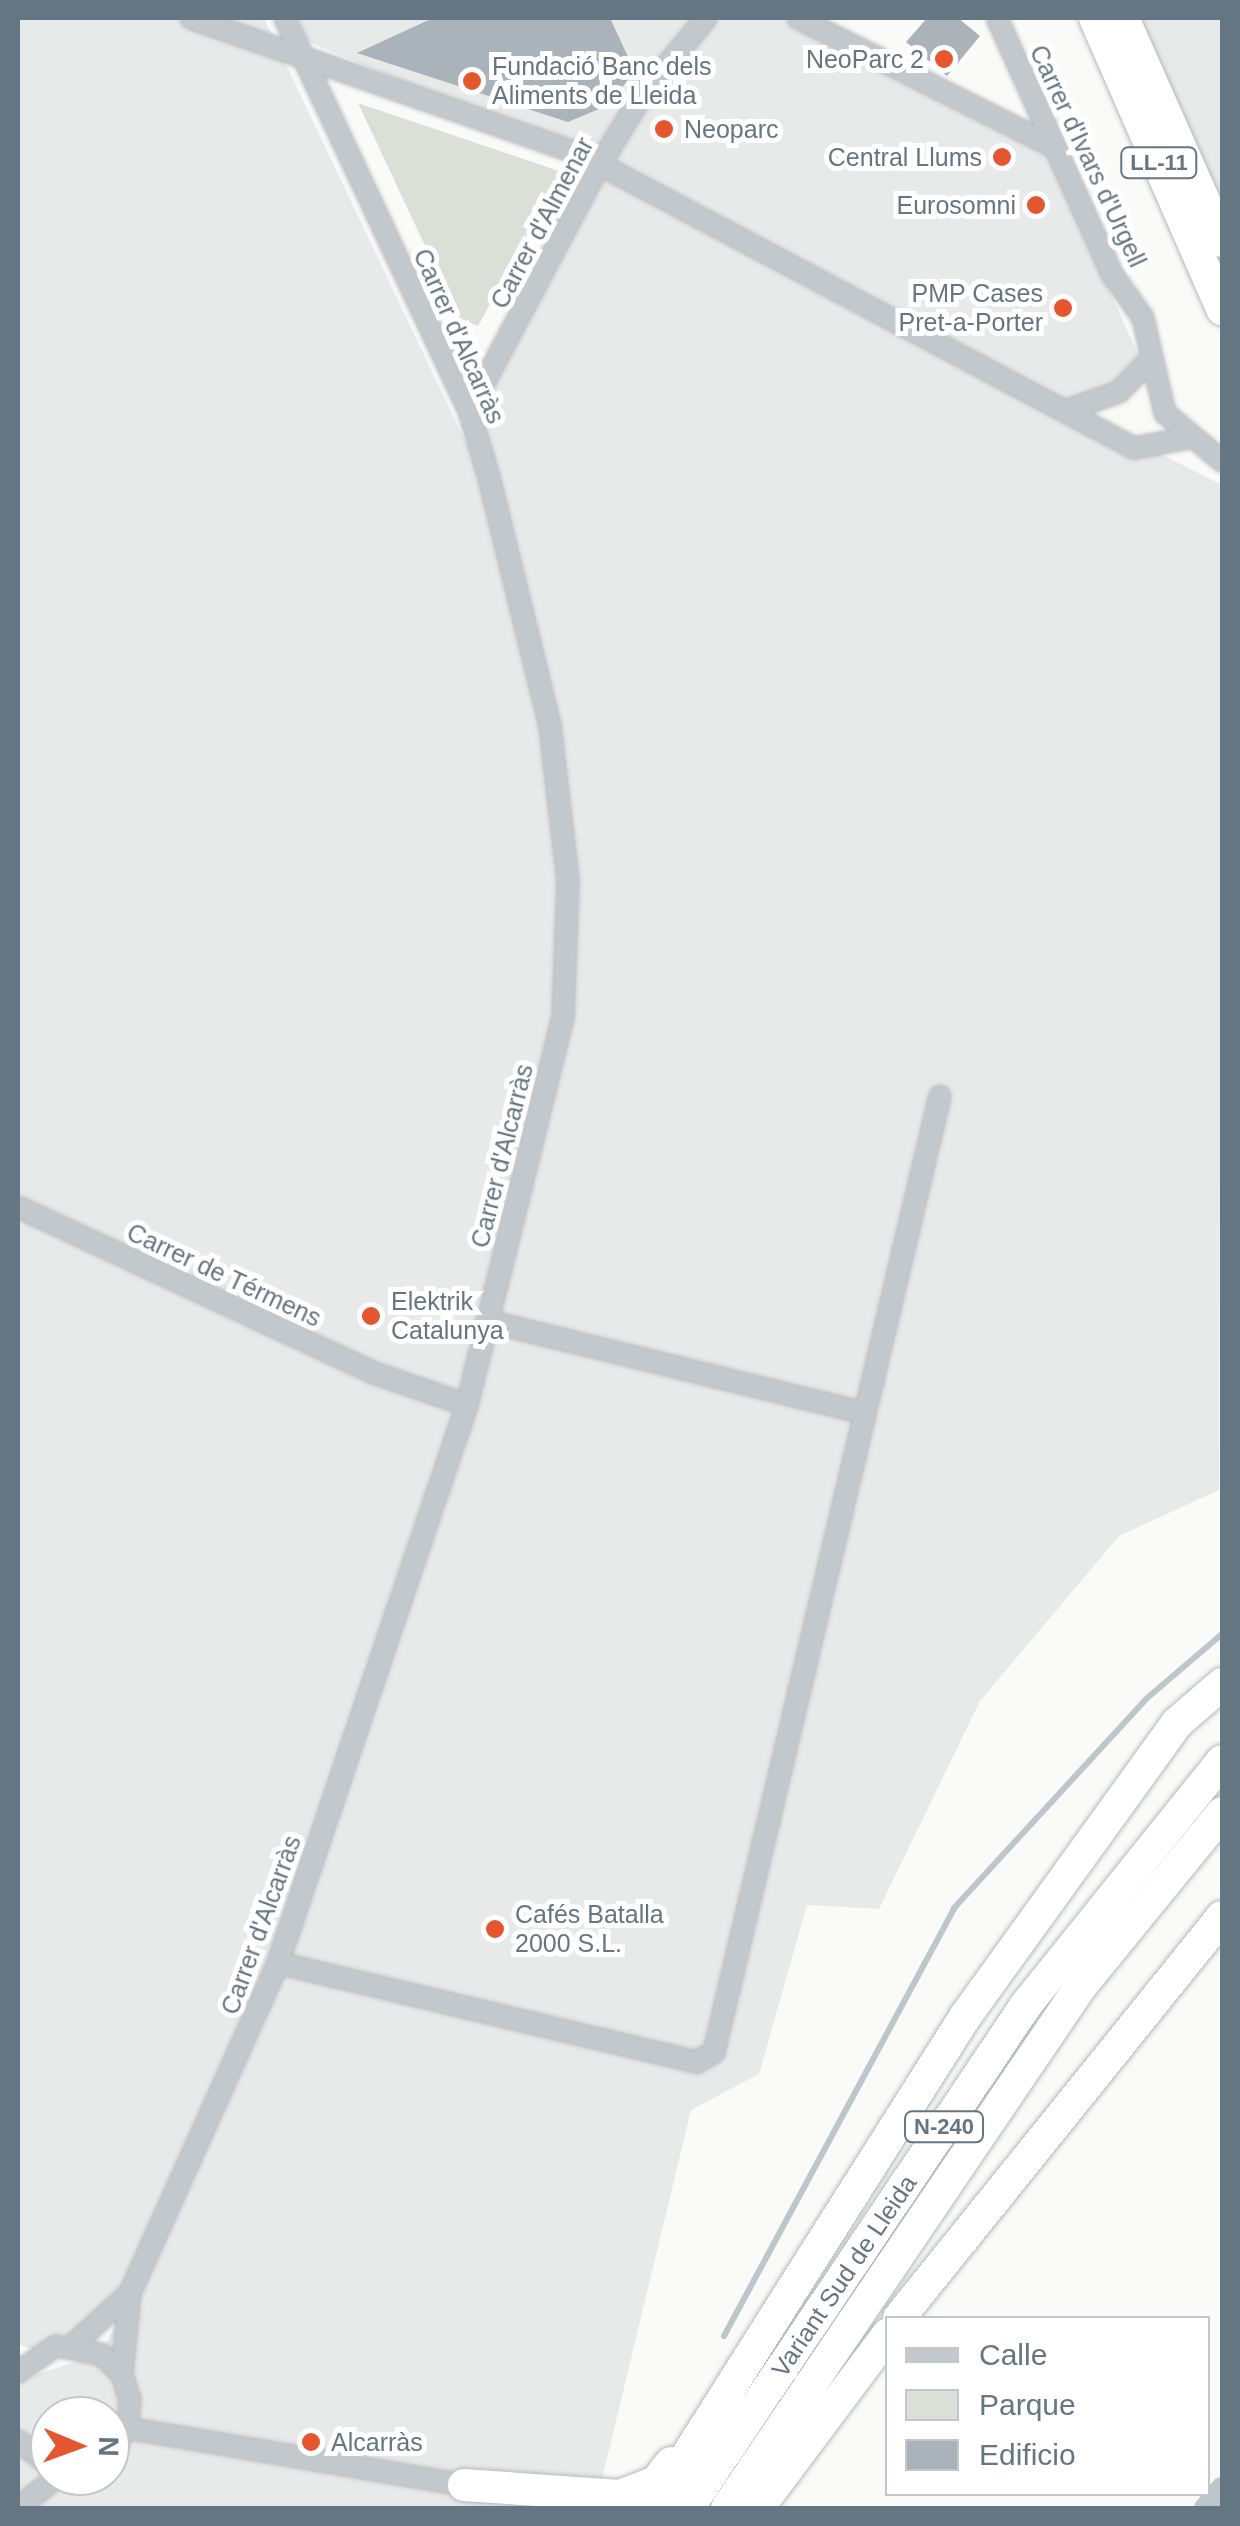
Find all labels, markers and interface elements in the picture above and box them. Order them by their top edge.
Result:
street label: Carrer d'Ivars d'Urgell [1023,40,1153,272]
place label: NeoParc 2 [806,44,924,74]
marker: NeoParc 2 [933,48,955,70]
place label: Fundació Banc dels Aliments de Lleida [492,52,712,111]
marker: Fundació Banc dels Aliments de Lleida [461,70,483,92]
place label: Neoparc [684,114,778,144]
marker: Neoparc [653,118,675,140]
street label: Carrer d'Almenar [484,132,600,314]
place label: Central Llums [828,142,982,172]
marker: Central Llums [991,146,1013,168]
road number: LL-11 [1119,146,1199,180]
place label: Eurosomni [897,190,1016,220]
marker: Eurosomni [1025,194,1047,216]
street label: Carrer d'Alcarràs [407,244,511,428]
place label: PMP Cases Pret-a-Porter [899,279,1043,338]
marker: PMP Cases Pret-a-Porter [1052,297,1074,319]
street label: Carrer d'Alcarràs [465,1061,539,1251]
street label: Carrer de Térmens [122,1217,326,1333]
place label: Elektrik Catalunya [391,1287,504,1346]
marker: Elektrik Catalunya [360,1305,382,1327]
street label: Carrer d'Alcarràs [215,1831,307,2019]
place label: Cafés Batalla 2000 S.L. [515,1900,664,1959]
marker: Cafés Batalla 2000 S.L. [484,1918,506,1940]
road number: N-240 [904,2110,984,2144]
street label: Variant Sud de Lleida [765,2169,923,2383]
legend [885,2316,1210,2496]
text: Calle [979,2338,1047,2371]
text: Parque [979,2388,1076,2421]
north arrow [30,2396,130,2496]
place label: Alcarràs [331,2427,423,2457]
marker: Alcarràs [300,2431,322,2453]
text: N [93,2436,124,2457]
text: Edificio [979,2438,1076,2471]

